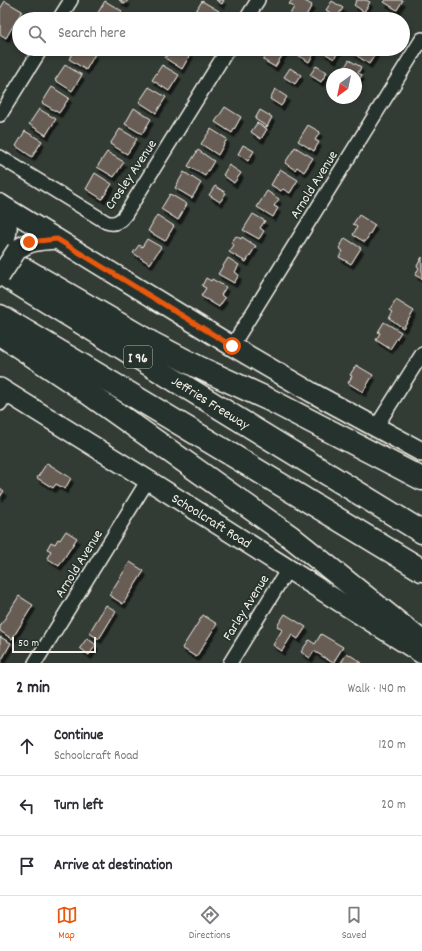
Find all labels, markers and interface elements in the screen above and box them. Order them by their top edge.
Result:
search box [12,12,410,56]
icon: search [26,23,48,45]
text: Search here [58,23,126,45]
north arrow [326,68,362,104]
street label: Crosley Avenue [101,136,163,214]
street label: Arnold Avenue [286,147,344,223]
route end [20,233,38,251]
route start [223,337,241,355]
road number: I 96 [124,346,152,368]
street label: Jeffries Freeway [167,372,253,436]
street label: Schoolcraft Road [167,489,255,554]
street label: Arnold Avenue [51,526,109,602]
street label: Farley Avenue [218,571,275,645]
scale bar [12,635,96,654]
text: 50 m [18,636,39,652]
text: 2 min [16,677,50,701]
text: Walk · 140 m [348,680,406,699]
text: Continue [54,725,103,747]
icon: ahead [16,735,38,757]
text: 120 m [378,736,406,755]
text: Schoolcraft Road [54,747,138,766]
icon: left [16,795,38,817]
text: Turn left [54,795,103,817]
text: 20 m [381,796,406,815]
icon: arrive [16,855,38,877]
text: Arrive at destination [54,855,172,877]
tab: Map [56,904,78,944]
tab: Directions [189,904,231,944]
tab: Saved [342,904,366,944]

